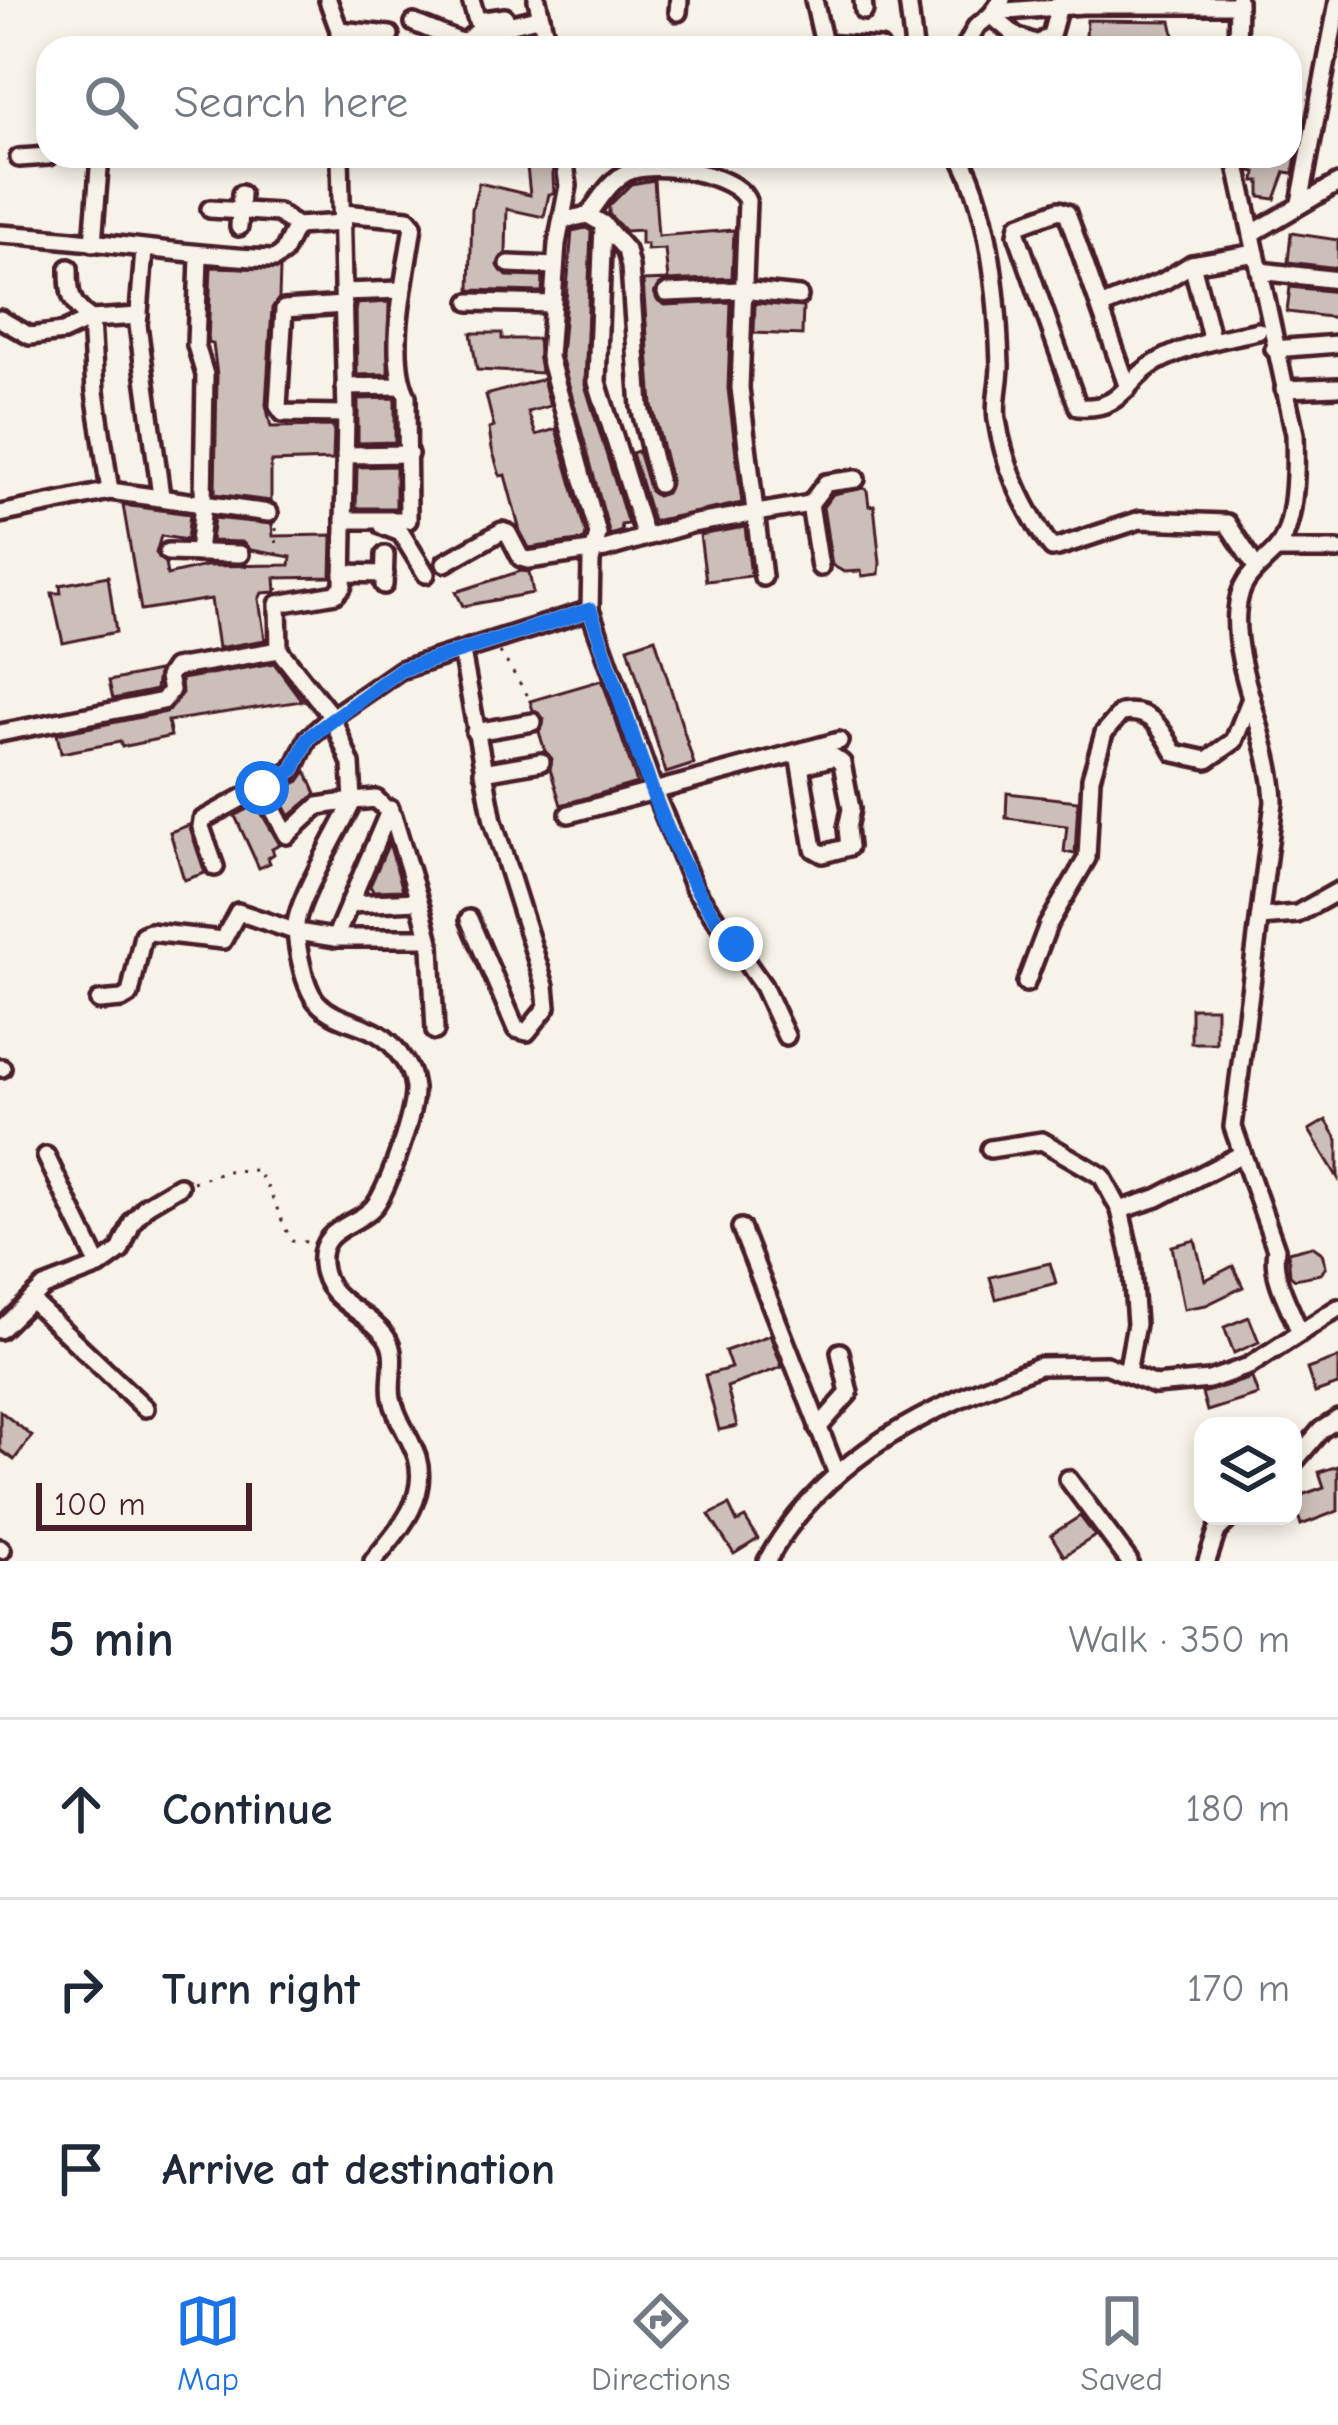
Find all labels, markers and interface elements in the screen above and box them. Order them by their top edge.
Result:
search box [36,36,1302,168]
icon: search [78,69,144,135]
text: Search here [174,76,408,128]
route start [235,761,289,815]
route end [709,917,763,971]
map controls [1194,1417,1302,1525]
button: layers [1194,1417,1302,1525]
scale bar [36,1477,252,1530]
text: 100 m [54,1485,146,1523]
text: 5 min [48,1610,174,1669]
text: Walk · 350 m [1068,1617,1290,1662]
icon: ahead [48,1776,114,1842]
text: Continue [162,1783,332,1835]
text: 180 m [1185,1786,1290,1831]
icon: right [48,1956,114,2022]
text: Turn right [162,1963,360,2015]
text: 170 m [1187,1966,1290,2011]
icon: arrive [48,2136,114,2202]
text: Arrive at destination [162,2143,555,2195]
tab: Map [175,2288,241,2398]
tab: Directions [591,2288,731,2398]
tab: Saved [1081,2288,1163,2398]

